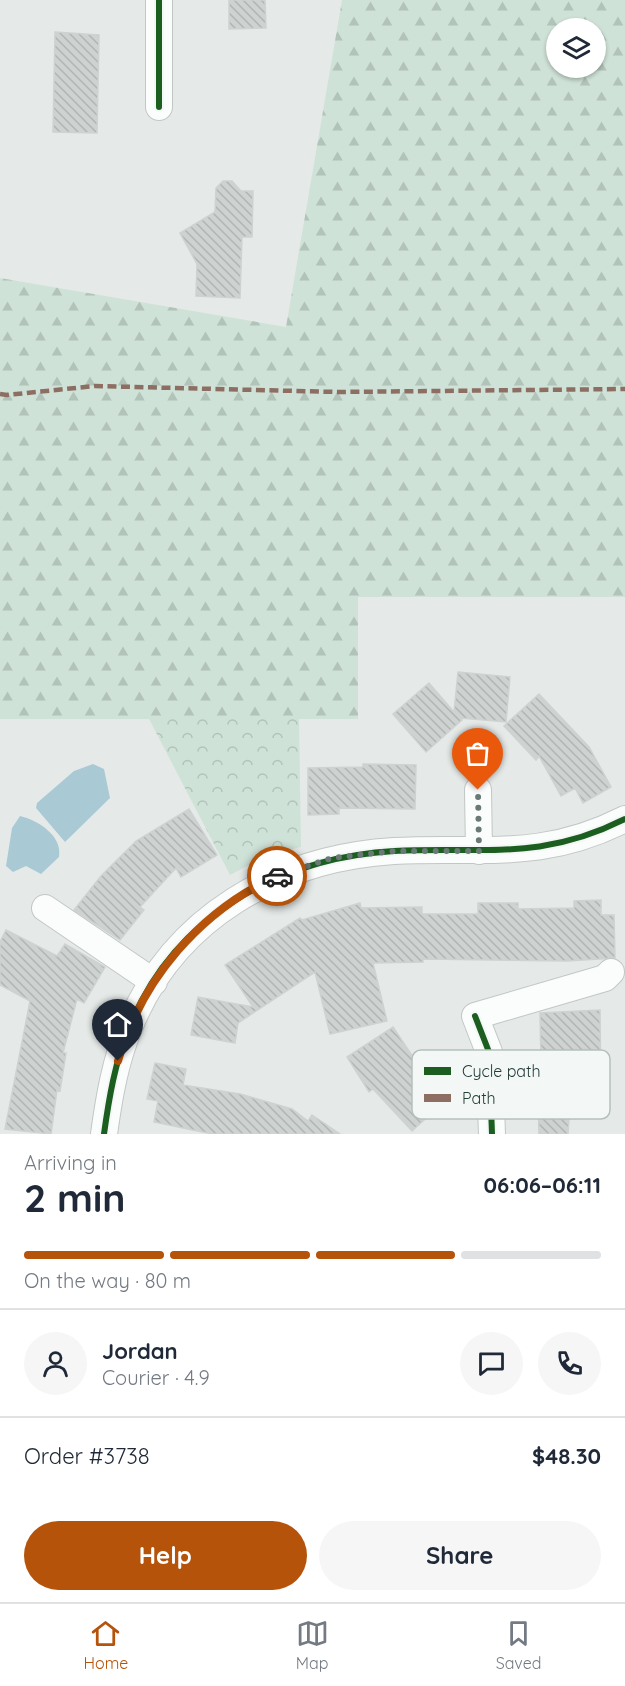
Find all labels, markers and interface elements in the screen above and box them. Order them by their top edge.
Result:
map controls [546,18,606,78]
button: layers [546,18,606,78]
pin [452,728,503,790]
icon: bag [461,737,494,770]
courier [247,846,307,906]
icon: car [261,860,294,893]
pin [92,999,143,1061]
icon: home [101,1008,134,1041]
legend [412,1050,610,1119]
text: Cycle path [462,1061,541,1081]
text: Path [462,1088,496,1108]
text: Arriving in [24,1150,117,1175]
text: 06:06–06:11 [483,1171,601,1199]
text: 2 min [24,1173,126,1222]
text: On the way · 80 m [24,1268,191,1293]
button: person [24,1332,87,1395]
button: chat [460,1332,523,1395]
button: phone [538,1332,601,1395]
text: Jordan [102,1337,178,1365]
text: Courier · 4.9 [102,1365,210,1390]
text: Order #3738 [24,1442,150,1470]
text: $48.30 [532,1442,601,1470]
button: Help [24,1521,307,1590]
button: Share [319,1521,601,1590]
tab: Home [84,1617,128,1673]
tab: Map [296,1617,329,1673]
tab: Saved [496,1617,541,1673]

